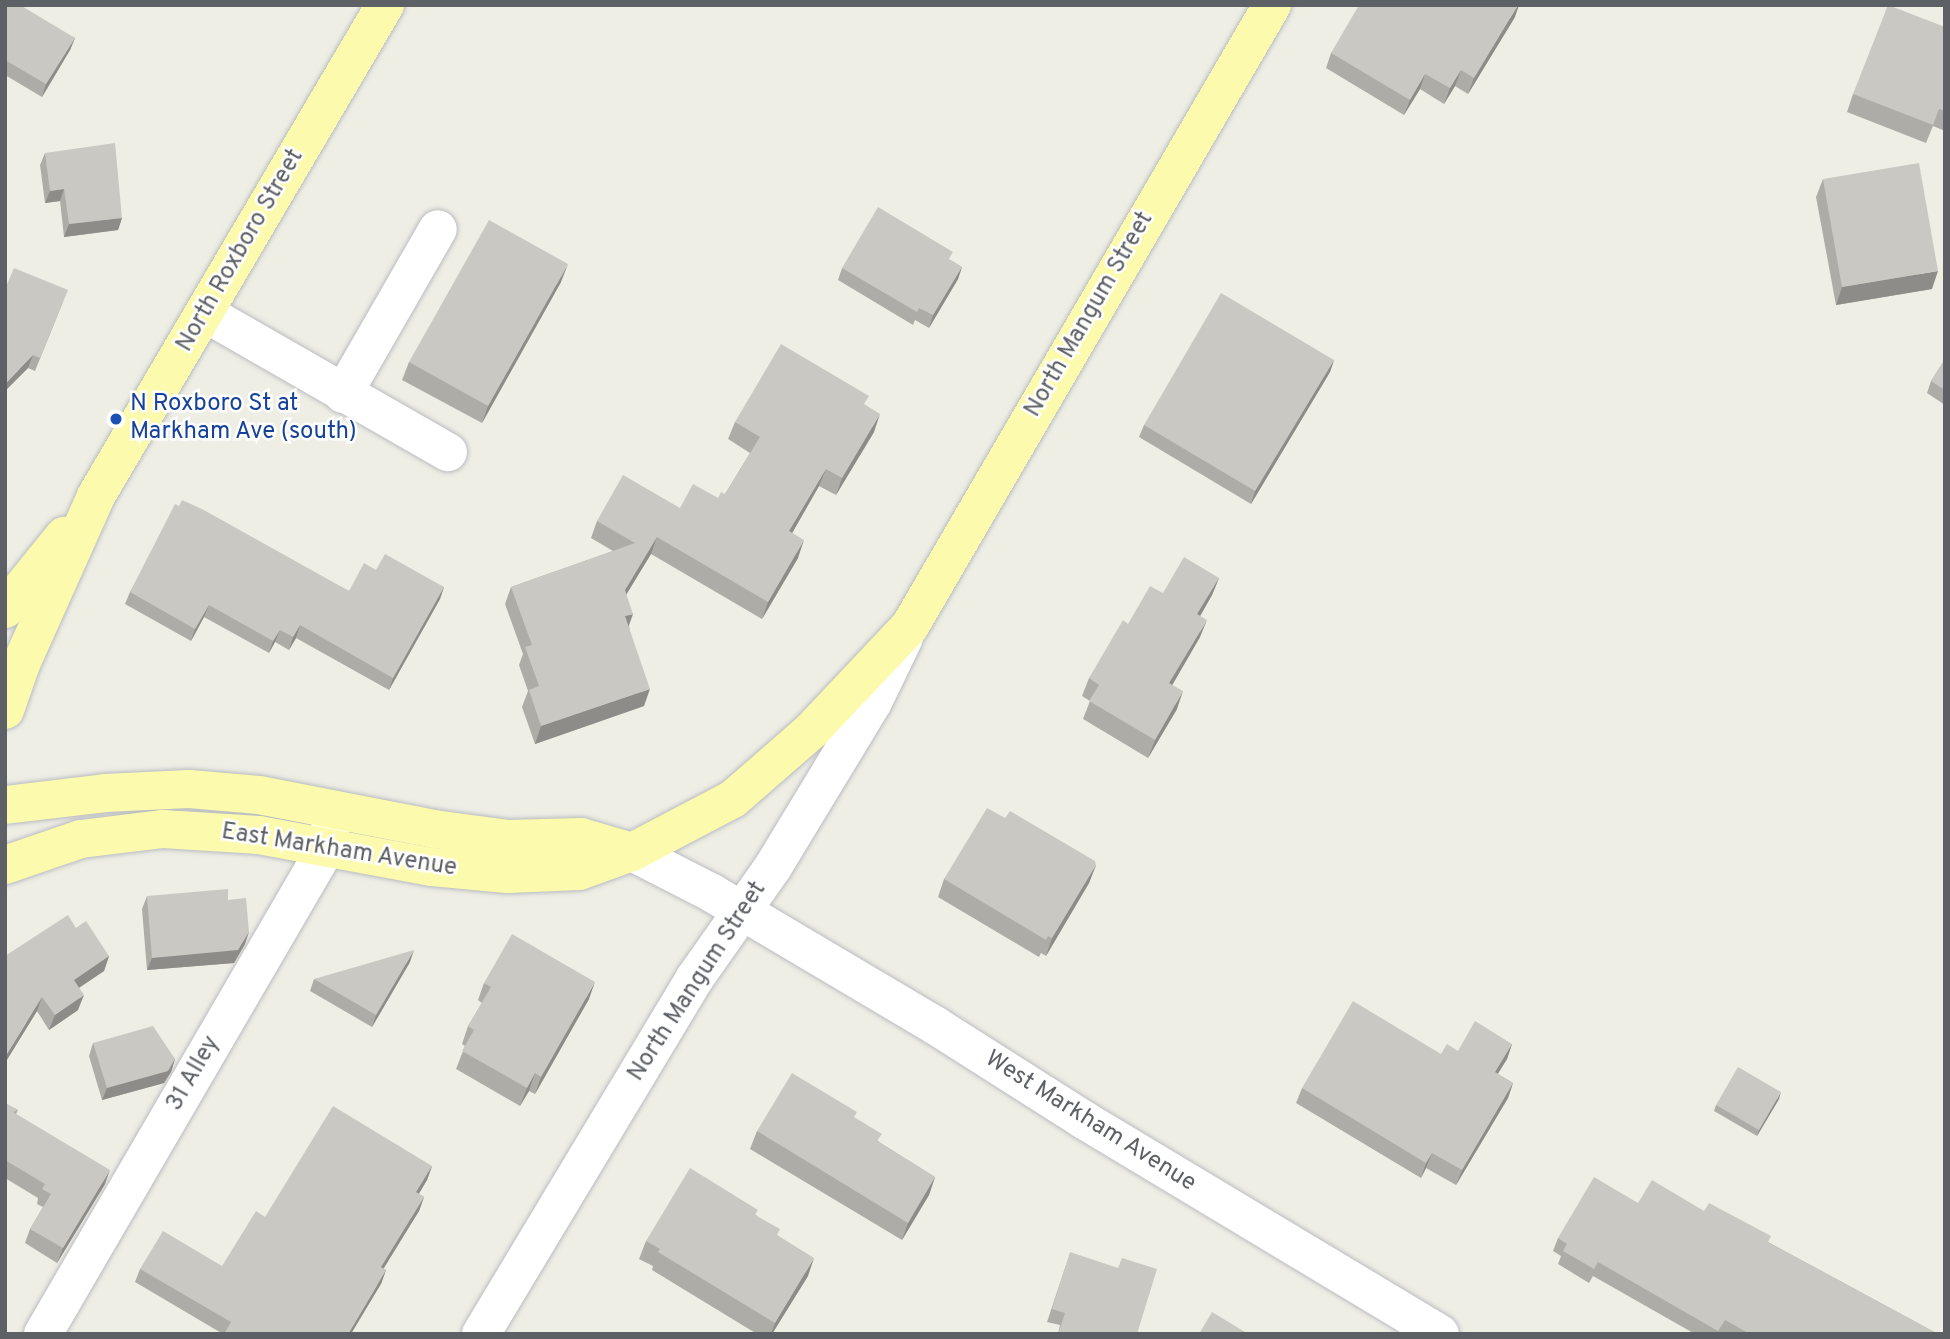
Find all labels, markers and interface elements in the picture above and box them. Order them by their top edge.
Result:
street label: North Roxboro Street [171,144,311,358]
street label: North Mangum Street [1019,207,1161,423]
place label: N Roxboro St at Markham Ave (south) [130,391,358,447]
marker: N Roxboro St at Markham Ave (south) [108,411,124,427]
street label: East Markham Avenue [219,818,459,884]
street label: North Mangum Street [623,877,773,1087]
street label: 31 Alley [161,1031,227,1117]
street label: West Markham Avenue [979,1045,1201,1199]

